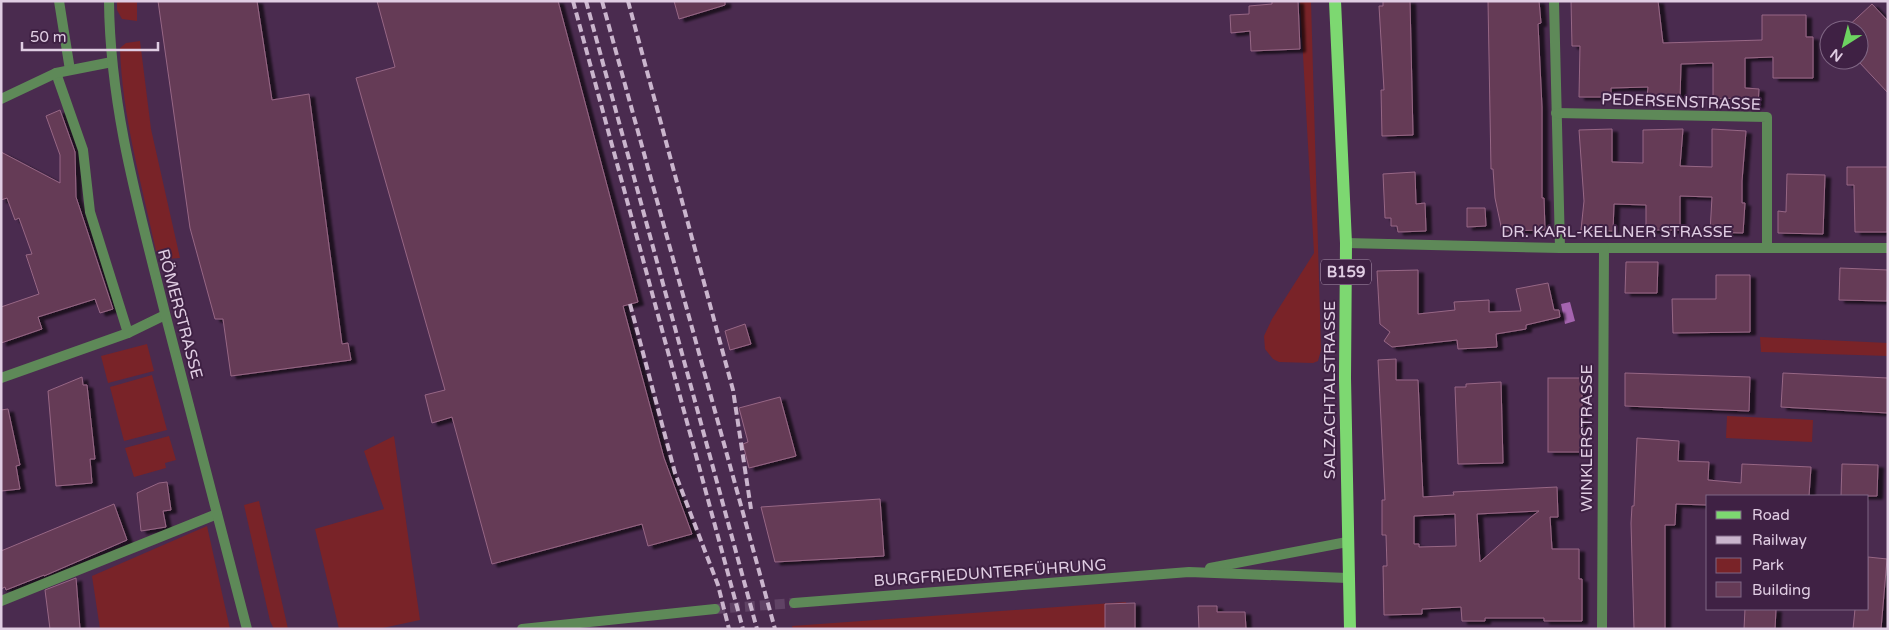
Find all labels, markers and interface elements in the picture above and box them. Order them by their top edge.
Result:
scale bar [22,20,159,52]
north arrow [1819,20,1869,70]
text: 50 m [30,28,67,46]
text: N [1827,45,1846,65]
street label: PEDERSENSTRASSE [1601,89,1761,115]
street label: DR. KARL-KELLNER STRASSE [1501,222,1733,242]
street label: RÖMERSTRASSE [153,247,207,381]
road number: B159 [1321,260,1371,284]
street label: SALZACHTALSTRASSE [1320,301,1340,479]
street label: WINKLERSTRASSE [1577,364,1597,512]
legend [1706,495,1869,610]
text: Road [1752,506,1790,524]
text: Railway [1752,531,1807,549]
street label: BURGFRIEDUNTERFÜHRUNG [873,555,1107,591]
text: Park [1752,556,1784,574]
text: Building [1752,581,1811,599]

